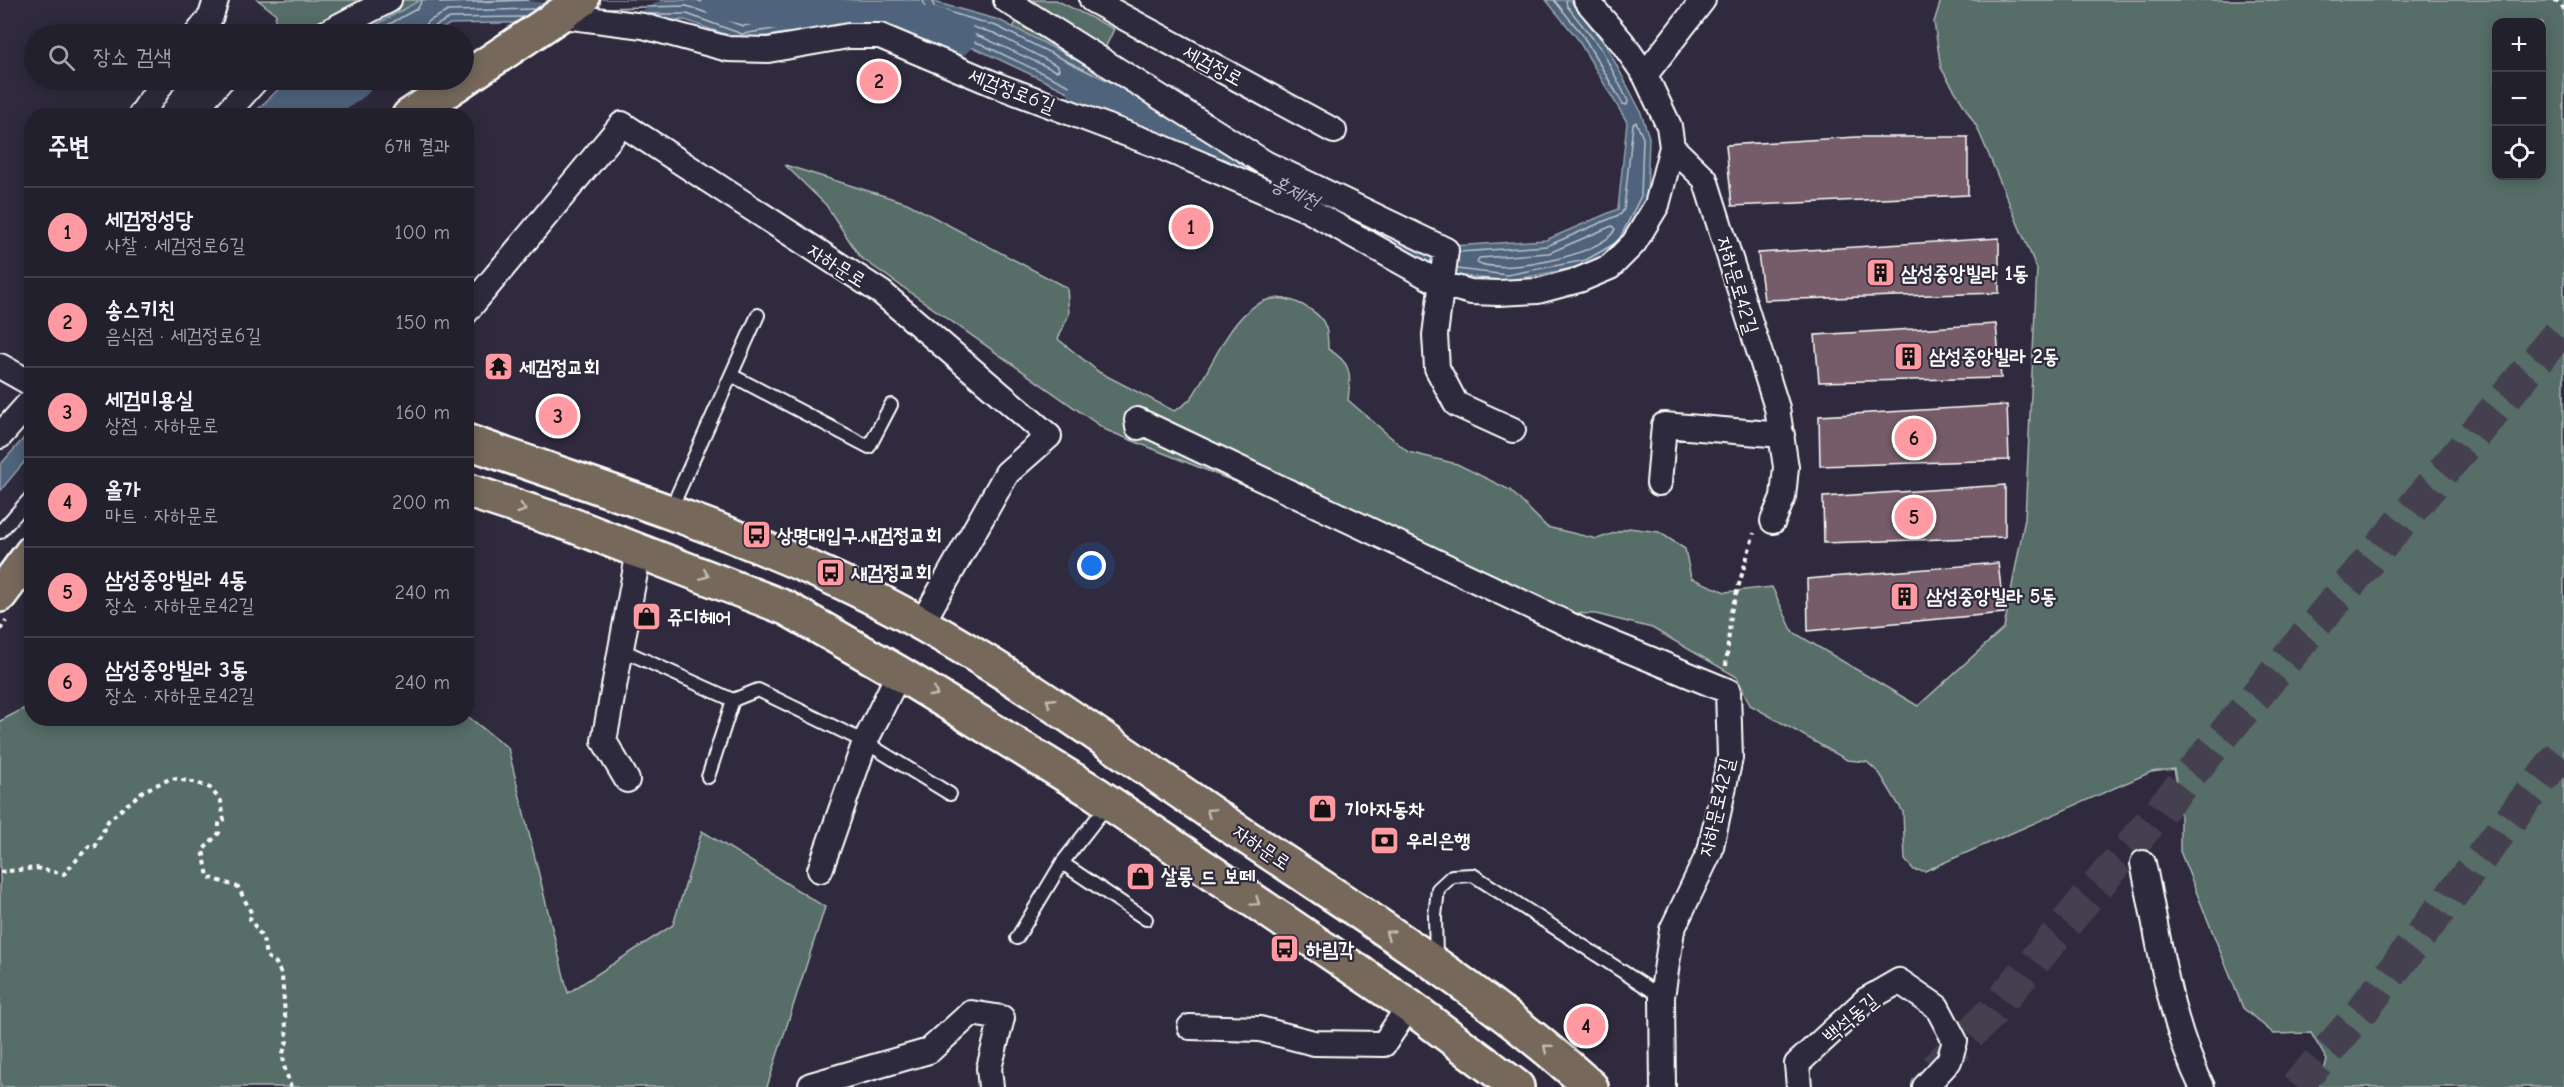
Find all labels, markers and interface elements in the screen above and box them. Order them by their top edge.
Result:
map controls [2492,18,2546,180]
button: + [2492,18,2546,72]
search box [24,24,474,90]
street label: 세검정로 [1179,40,1247,91]
icon: search [45,41,78,74]
text: 장소 검색 [93,44,171,70]
pin: 2 [860,58,898,104]
street label: 세검정로6길 [965,63,1059,118]
button: − [2492,72,2546,126]
button: locate [2492,126,2546,180]
text: 주변 [48,132,90,162]
text: 6개 결과 [384,135,450,158]
water label: 홍제천 [1267,170,1325,215]
pin: 1 [1172,204,1210,250]
text: 세검정성당 [105,207,194,233]
text: 1 [64,221,71,244]
text: 100 m [395,221,450,244]
text: 사찰 · 세검정로6길 [105,234,245,257]
street label: 자하문로42길 [1712,234,1763,337]
street label: 자하문로 [803,239,870,292]
building icon: 삼성중앙빌라 1동 [1864,257,1896,289]
place label: 삼성중앙빌라 1동 [1901,262,2029,285]
text: 송스키친 [105,297,176,323]
text: 2 [63,311,72,334]
text: 150 m [396,311,450,334]
text: 음식점 · 세검정로6길 [105,324,261,347]
building icon: 삼성중앙빌라 2동 [1892,340,1924,372]
place label: 삼성중앙빌라 2동 [1929,345,2059,368]
temple icon: 세검정교회 [482,351,514,383]
place label: 세검정교회 [519,356,599,379]
text: 세검미용실 [105,387,194,413]
pin: 3 [538,394,578,438]
text: 3 [63,401,72,424]
text: 160 m [396,401,450,424]
text: 상점 · 자하문로 [105,414,218,437]
pin: 6 [1894,416,1934,460]
text: 올가 [105,477,140,503]
text: 4 [63,491,72,514]
text: 200 m [392,491,450,514]
pin: 5 [1894,494,1934,540]
one-way arrow [516,502,527,514]
text: 마트 · 자하문로 [105,504,218,527]
bus stop icon: 상명대입구.새검정교회 [740,519,772,551]
place label: 상명대입구.새검정교회 [777,524,942,547]
your location [1077,551,1106,580]
bus stop icon: 새검정교회 [814,556,846,588]
place label: 새검정교회 [850,561,931,584]
text: 삼성중앙빌라 4동 [105,567,247,593]
one-way arrow [699,568,710,580]
building icon: 삼성중앙빌라 5동 [1889,580,1921,612]
text: 5 [62,581,73,604]
text: 240 m [395,581,450,604]
place label: 삼성중앙빌라 5동 [1926,585,2056,608]
text: 장소 · 자하문로42길 [105,594,255,617]
shop icon: 쥬디헤어 [630,601,662,633]
place label: 쥬디헤어 [667,606,731,629]
text: 삼성중앙빌라 3동 [105,657,248,683]
text: 6 [62,671,73,694]
text: 240 m [395,671,450,694]
text: 장소 · 자하문로42길 [105,684,255,707]
one-way arrow [928,685,938,697]
one-way arrow [1046,697,1056,709]
street label: 자하문로42길 [1694,756,1739,859]
shop icon: 기아자동차 [1307,793,1339,825]
place label: 기아자동차 [1344,798,1424,821]
one-way arrow [1206,808,1217,819]
street label: 자하문로 [1229,820,1295,875]
bank icon: 우리은행 [1369,824,1401,856]
place label: 우리은행 [1406,829,1470,852]
shop icon: 살롱 드 보떼 [1124,860,1156,892]
place label: 살롱 드 보떼 [1161,865,1256,888]
one-way arrow [1249,895,1260,906]
one-way arrow [1385,930,1396,941]
bus stop icon: 하림각 [1269,933,1301,965]
place label: 하림각 [1306,938,1354,961]
street label: 백석동길 [1818,989,1882,1048]
pin: 4 [1566,1004,1606,1048]
one-way arrow [1543,1044,1554,1055]

